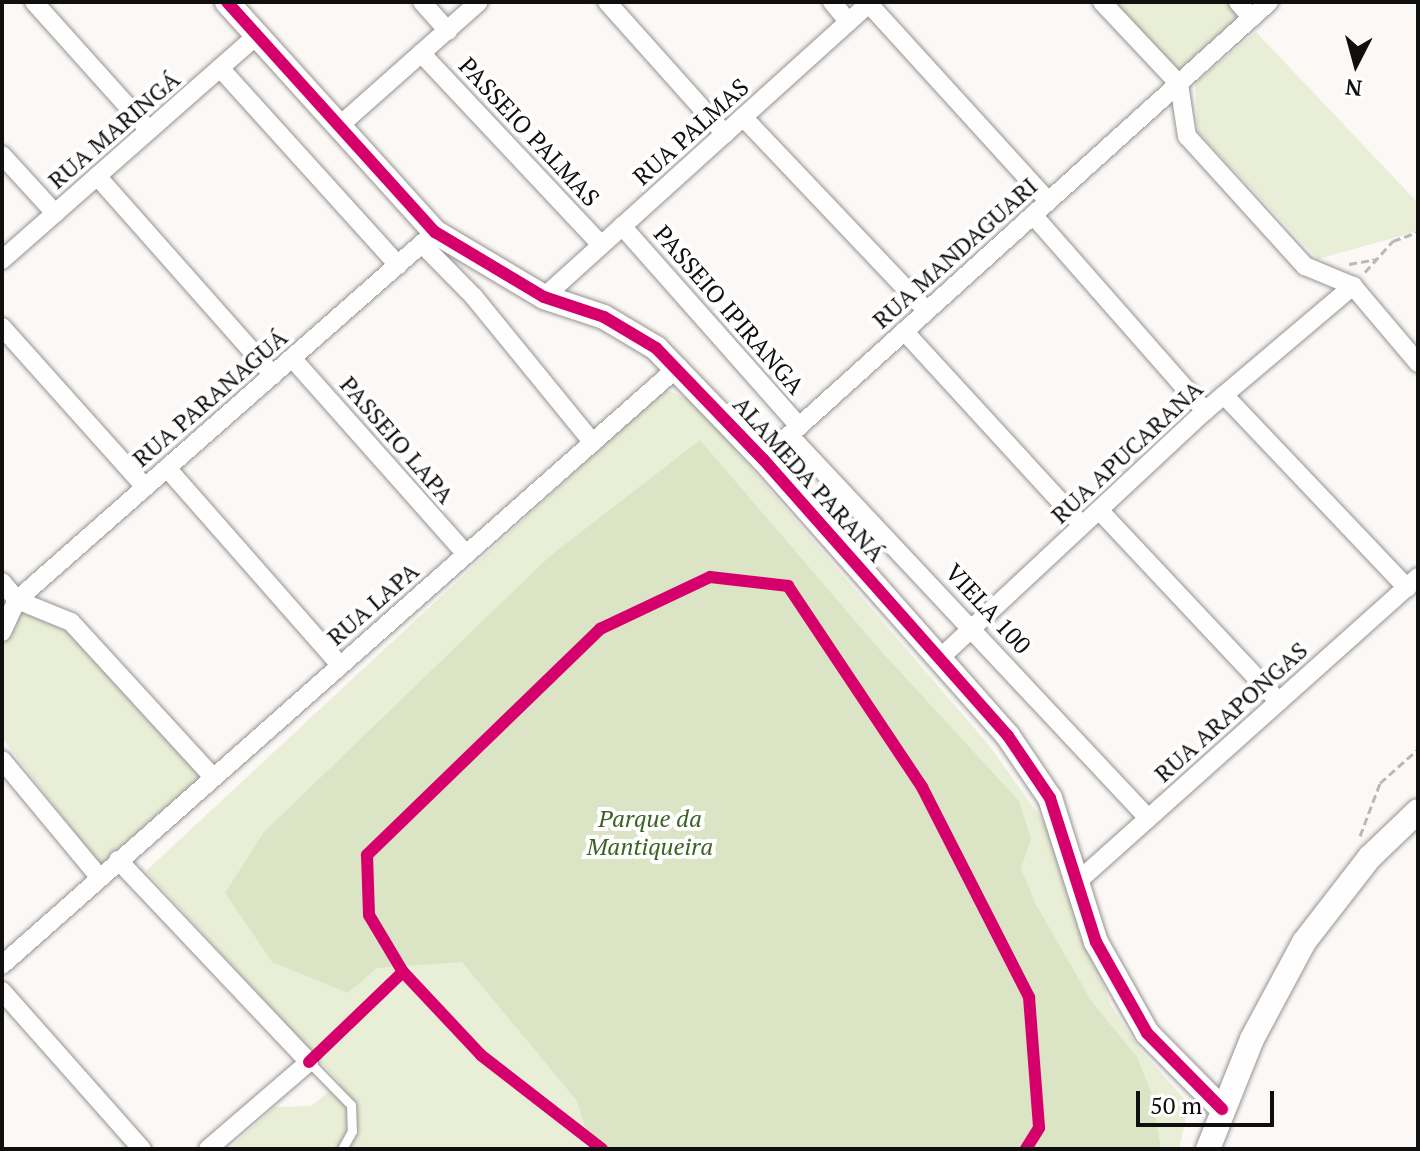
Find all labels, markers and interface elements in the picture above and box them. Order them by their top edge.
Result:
north arrow [1316,24,1396,104]
street label: PASSEIO PALMAS [453,52,605,212]
street label: RUA MARINGÁ [42,65,186,195]
street label: RUA PALMAS [627,73,755,191]
text: N [1344,73,1363,104]
street label: RUA MANDAGUARI [867,171,1043,335]
street label: PASSEIO IPIRANGA [648,220,810,400]
street label: RUA PARANAGUÁ [127,323,293,473]
street label: PASSEIO LAPA [334,370,460,510]
street label: RUA APUCARANA [1045,374,1209,530]
street label: ALAMEDA PARANÁ [727,390,891,568]
street label: RUA LAPA [321,556,425,652]
street label: VIELA 100 [939,558,1037,660]
street label: RUA ARAPONGAS [1148,635,1314,789]
park label: Parque da Mantiqueira [587,805,713,861]
scale bar [1140,1075,1278,1125]
text: 50 m [1150,1089,1202,1121]

